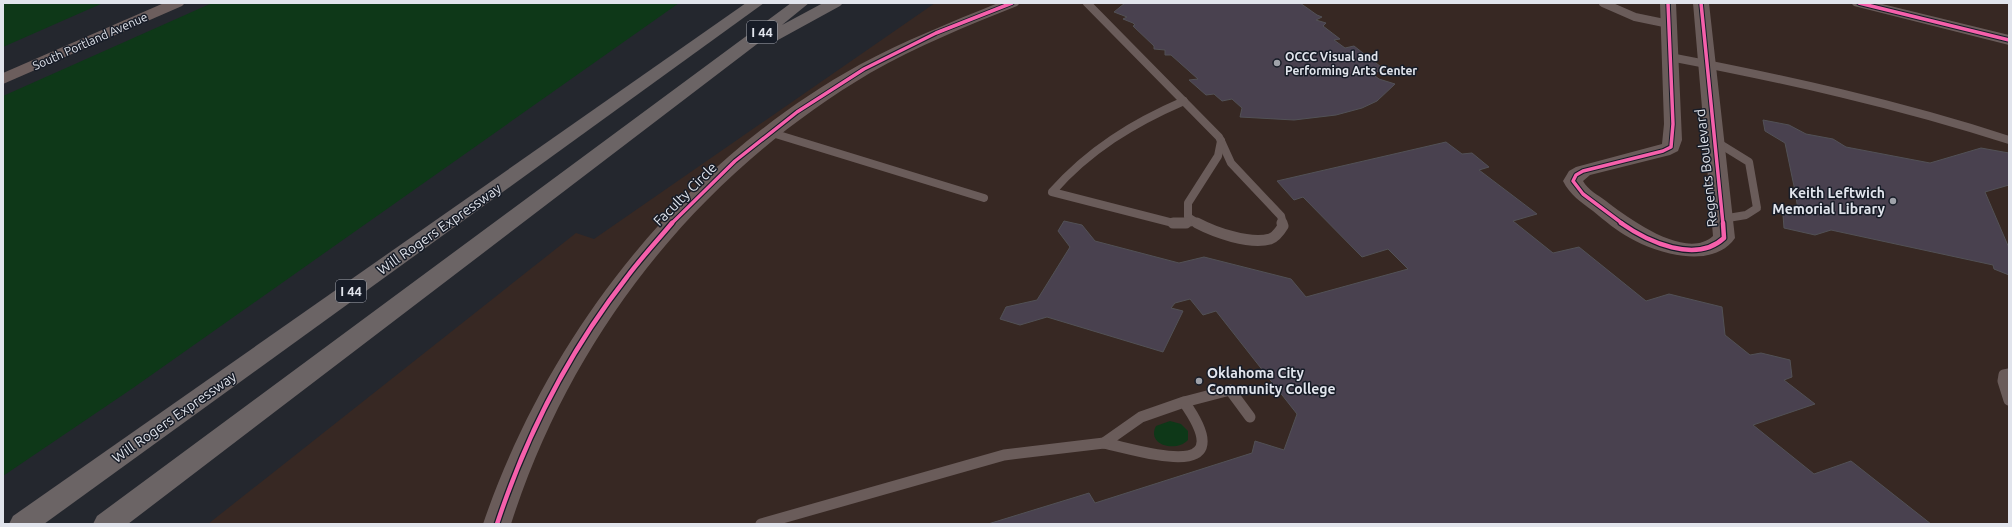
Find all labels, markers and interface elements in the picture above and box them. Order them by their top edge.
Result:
street label: South Portland Avenue [31,10,149,72]
road number: I 44 [747,21,777,43]
place label: OCCC Visual and Performing Arts Center [1285,50,1417,77]
marker: OCCC Visual and Performing Arts Center [1272,58,1282,68]
street label: Regents Boulevard [1692,108,1720,228]
street label: Faculty Circle [650,159,720,229]
street label: Will Rogers Expressway [374,180,504,278]
place label: Keith Leftwich Memorial Library [1772,185,1886,217]
marker: Keith Leftwich Memorial Library [1888,196,1898,206]
road number: I 44 [336,280,366,302]
place label: Oklahoma City Community College [1207,365,1336,397]
street label: Will Rogers Expressway [109,368,239,466]
marker: Oklahoma City Community College [1194,376,1204,386]

